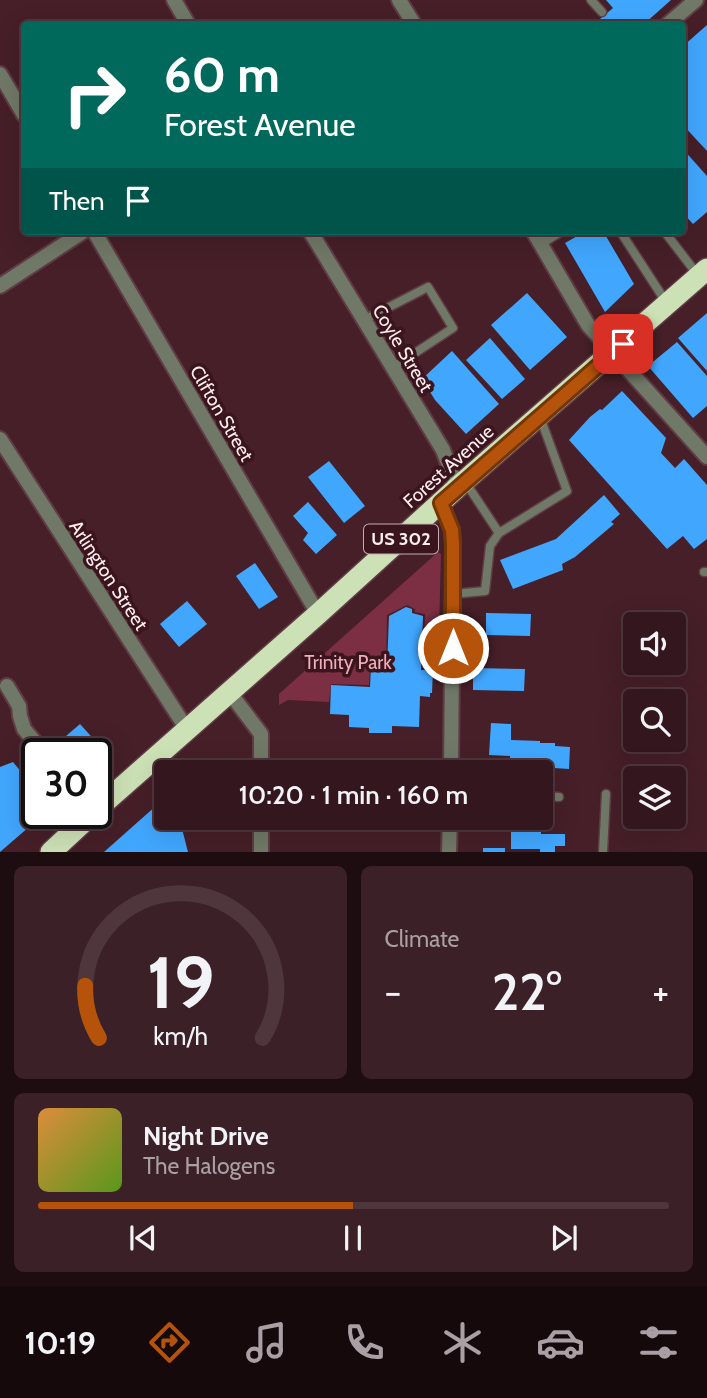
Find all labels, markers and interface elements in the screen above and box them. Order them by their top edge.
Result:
text: 60 m [164,45,280,104]
icon: right [49,49,140,140]
text: Forest Avenue [164,105,356,144]
icon: arrive [119,182,157,220]
text: Then [49,185,105,217]
street label: Coyle Street [367,300,438,397]
pin [593,314,653,374]
icon: arrive [604,325,642,363]
street label: Clifton Street [185,361,259,466]
street label: Forest Avenue [398,420,499,513]
street label: Arlington Street [64,516,153,635]
road number: US 302 [364,524,438,554]
position arrow [416,611,490,685]
map controls [623,612,686,829]
button: sound [623,612,686,675]
park label: Trinity Park [304,651,392,674]
button: search [623,689,686,752]
speed limit sign: 30 [21,738,112,829]
button: layers [623,766,686,829]
text: 10:20 · 1 min · 160 m [239,779,468,811]
text: Climate [385,925,459,953]
text: 19 [146,939,214,1027]
text: 22° [492,960,562,1023]
text: − [385,968,401,1015]
text: + [652,968,669,1015]
text: km/h [153,1021,208,1051]
text: Night Drive [143,1120,269,1152]
text: The Halogens [143,1152,275,1180]
icon: previous [124,1219,162,1257]
icon: pause [334,1219,372,1257]
icon: next [545,1219,583,1257]
icon: directions [145,1318,194,1367]
icon: music [242,1318,291,1367]
icon: phone [340,1318,389,1367]
icon: climate [438,1318,487,1367]
icon: car [536,1318,585,1367]
icon: filters [634,1318,683,1367]
text: 10:19 [24,1323,96,1362]

